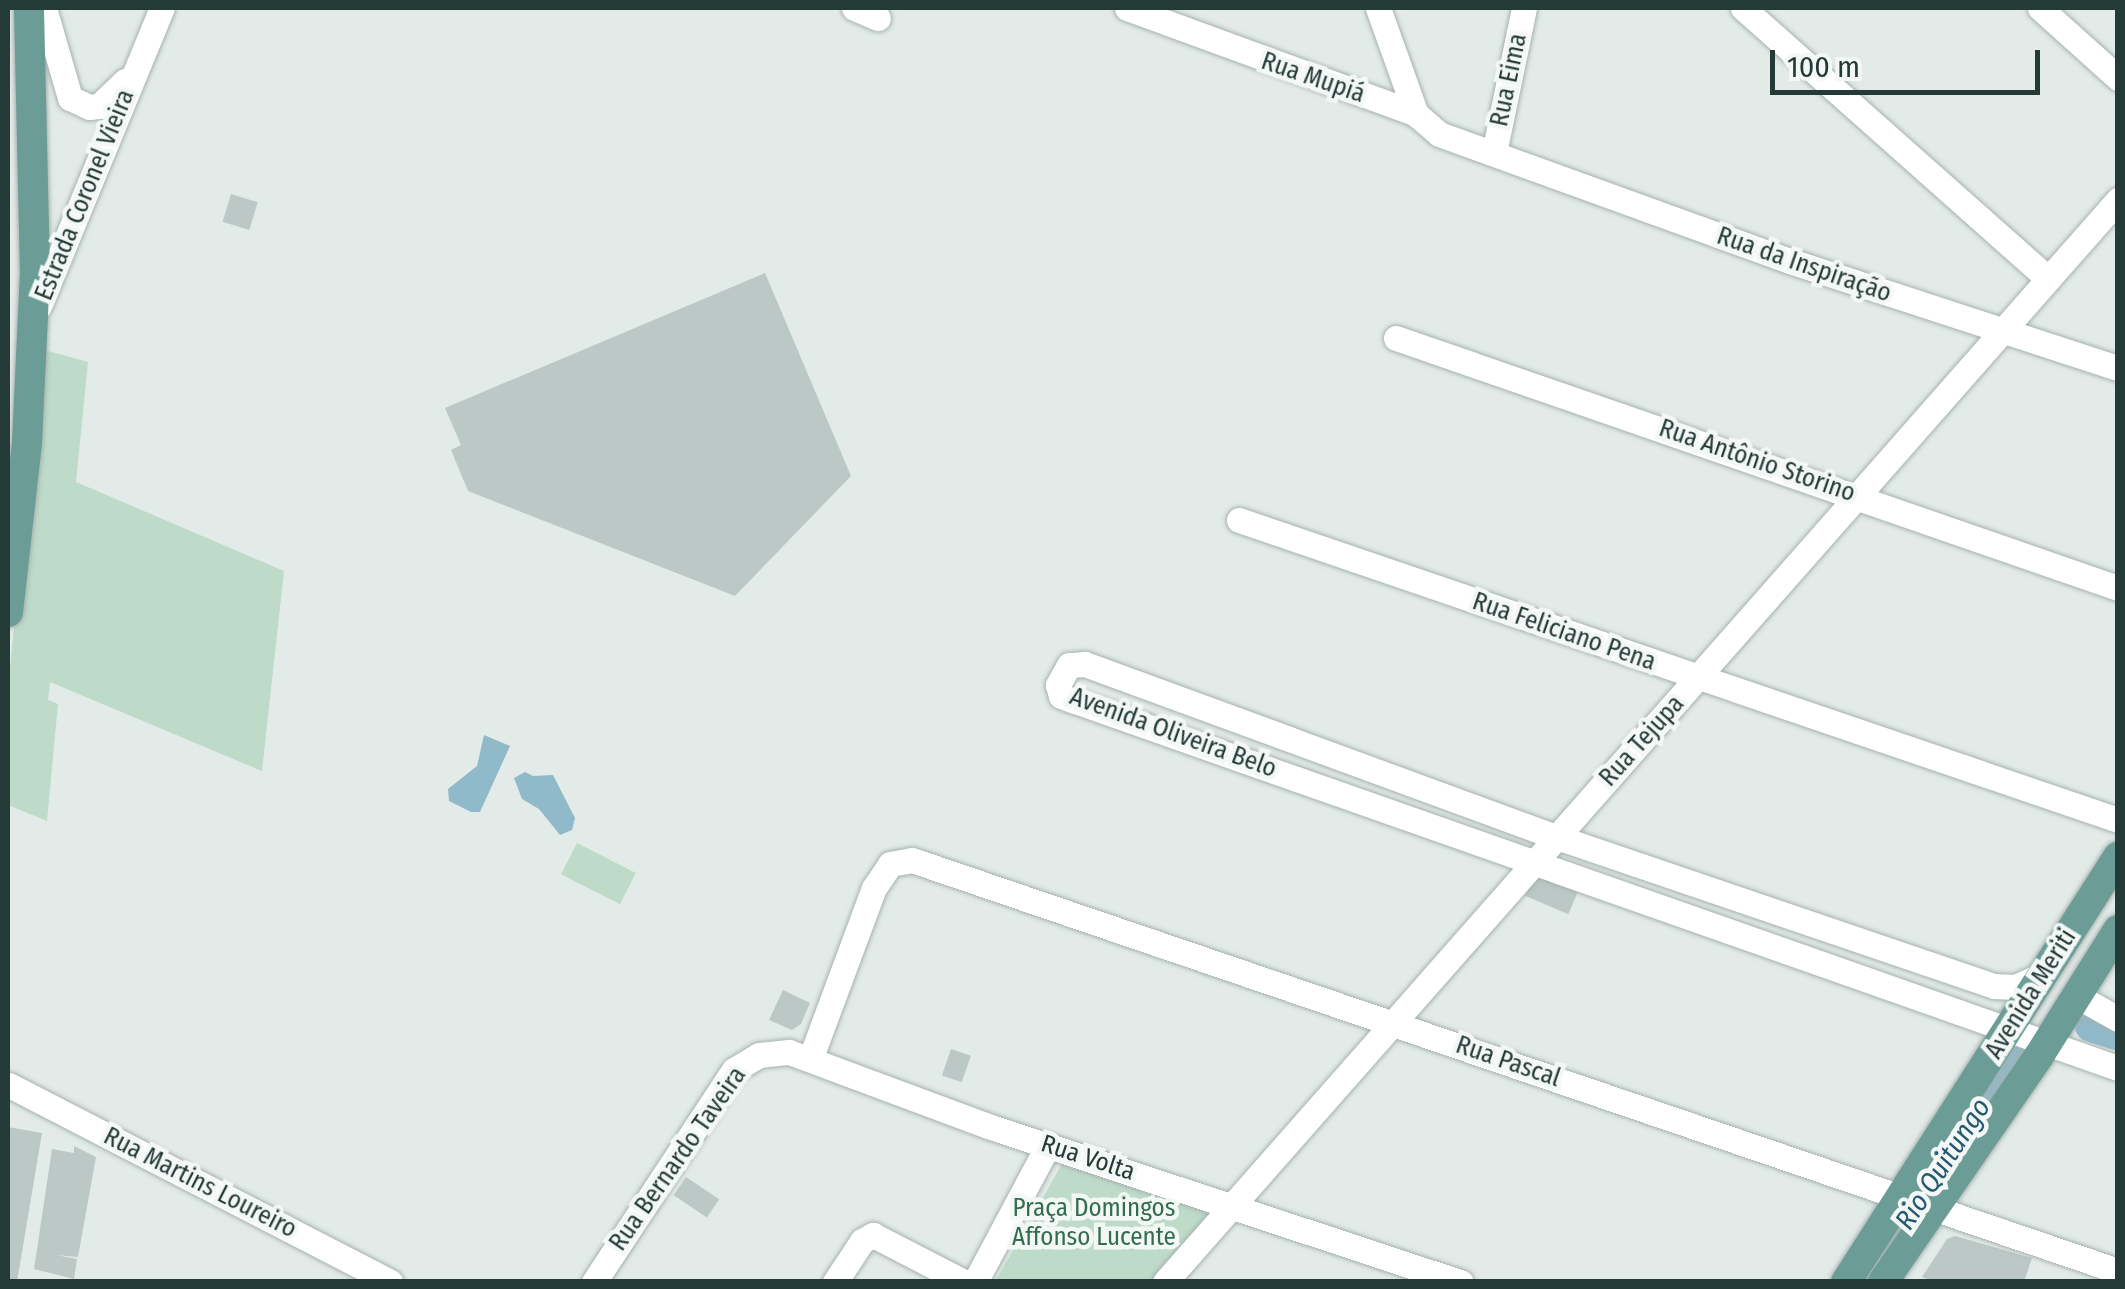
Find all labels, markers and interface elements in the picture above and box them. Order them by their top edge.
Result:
scale bar [1775,30,2045,92]
street label: Rua Eima [1485,31,1533,129]
street label: Rua Mupiá [1257,46,1369,110]
text: 100 m [1787,49,1860,85]
street label: Estrada Coronel Vieira [29,85,141,305]
street label: Rua da Inspiração [1713,221,1895,309]
street label: Rua Antônio Storino [1655,413,1859,509]
street label: Rua Feliciano Pena [1468,587,1660,677]
street label: Avenida Oliveira Belo [1066,682,1280,784]
street label: Rua Tejupa [1593,689,1691,793]
street label: Avenida Meriti [1979,924,2083,1064]
street label: Rua Pascal [1452,1030,1564,1094]
street label: Rua Bernardo Taveira [603,1061,753,1257]
water label: Rio Quitungo [1888,1092,1998,1236]
street label: Rua Martins Loureiro [99,1121,301,1245]
street label: Rua Volta [1037,1129,1139,1187]
park label: Praça Domingos Affonso Lucente [1012,1194,1176,1253]

